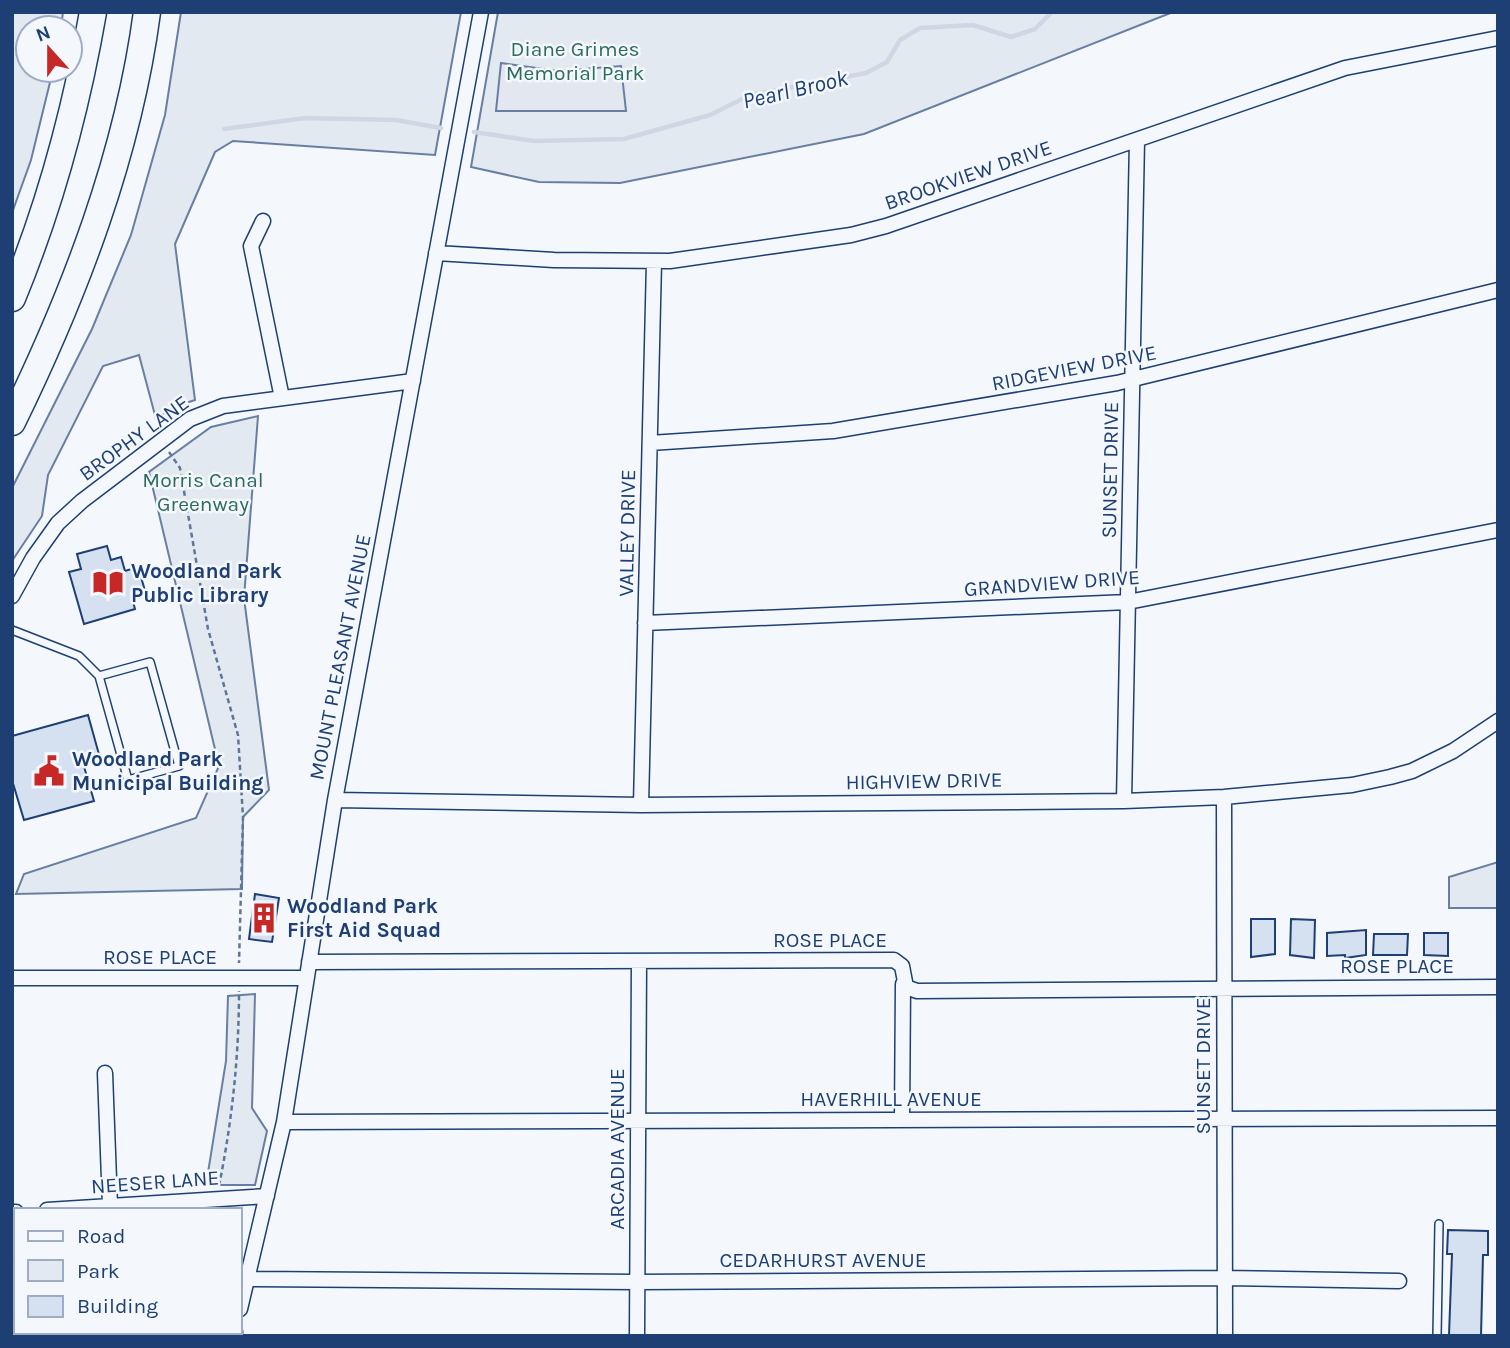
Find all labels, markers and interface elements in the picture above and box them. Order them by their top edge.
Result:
north arrow [14,14,84,84]
text: N [33,21,54,47]
park label: Diane Grimes Memorial Park [506,37,644,85]
water label: Pearl Brook [740,64,851,115]
street label: BROOKVIEW DRIVE [881,135,1055,215]
street label: RIDGEVIEW DRIVE [990,340,1158,396]
street label: BROPHY LANE [74,390,194,486]
street label: SUNSET DRIVE [1097,401,1123,539]
park label: Morris Canal Greenway [142,468,264,516]
street label: VALLEY DRIVE [614,469,640,597]
street label: MOUNT PLEASANT AVENUE [304,532,376,782]
place label: Woodland Park Public Library [131,559,282,607]
street label: GRANDVIEW DRIVE [963,565,1141,601]
library icon: Woodland Park Public Library [91,566,125,600]
place label: Woodland Park Municipal Building [72,747,263,795]
public building icon: Woodland Park Municipal Building [32,754,66,788]
street label: HIGHVIEW DRIVE [845,768,1003,794]
place label: Woodland Park First Aid Squad [287,894,441,943]
building icon: Woodland Park First Aid Squad [247,901,281,935]
street label: ROSE PLACE [773,928,887,952]
street label: ROSE PLACE [103,945,217,969]
street label: ROSE PLACE [1340,954,1454,978]
street label: SUNSET DRIVE [1191,998,1215,1134]
street label: ARCADIA AVENUE [605,1068,629,1230]
street label: HAVERHILL AVENUE [800,1087,982,1111]
street label: NEESER LANE [90,1166,220,1198]
legend [14,1208,242,1334]
text: Road [77,1224,125,1248]
street label: CEDARHURST AVENUE [719,1248,927,1272]
text: Park [77,1259,120,1283]
text: Building [77,1294,158,1318]

